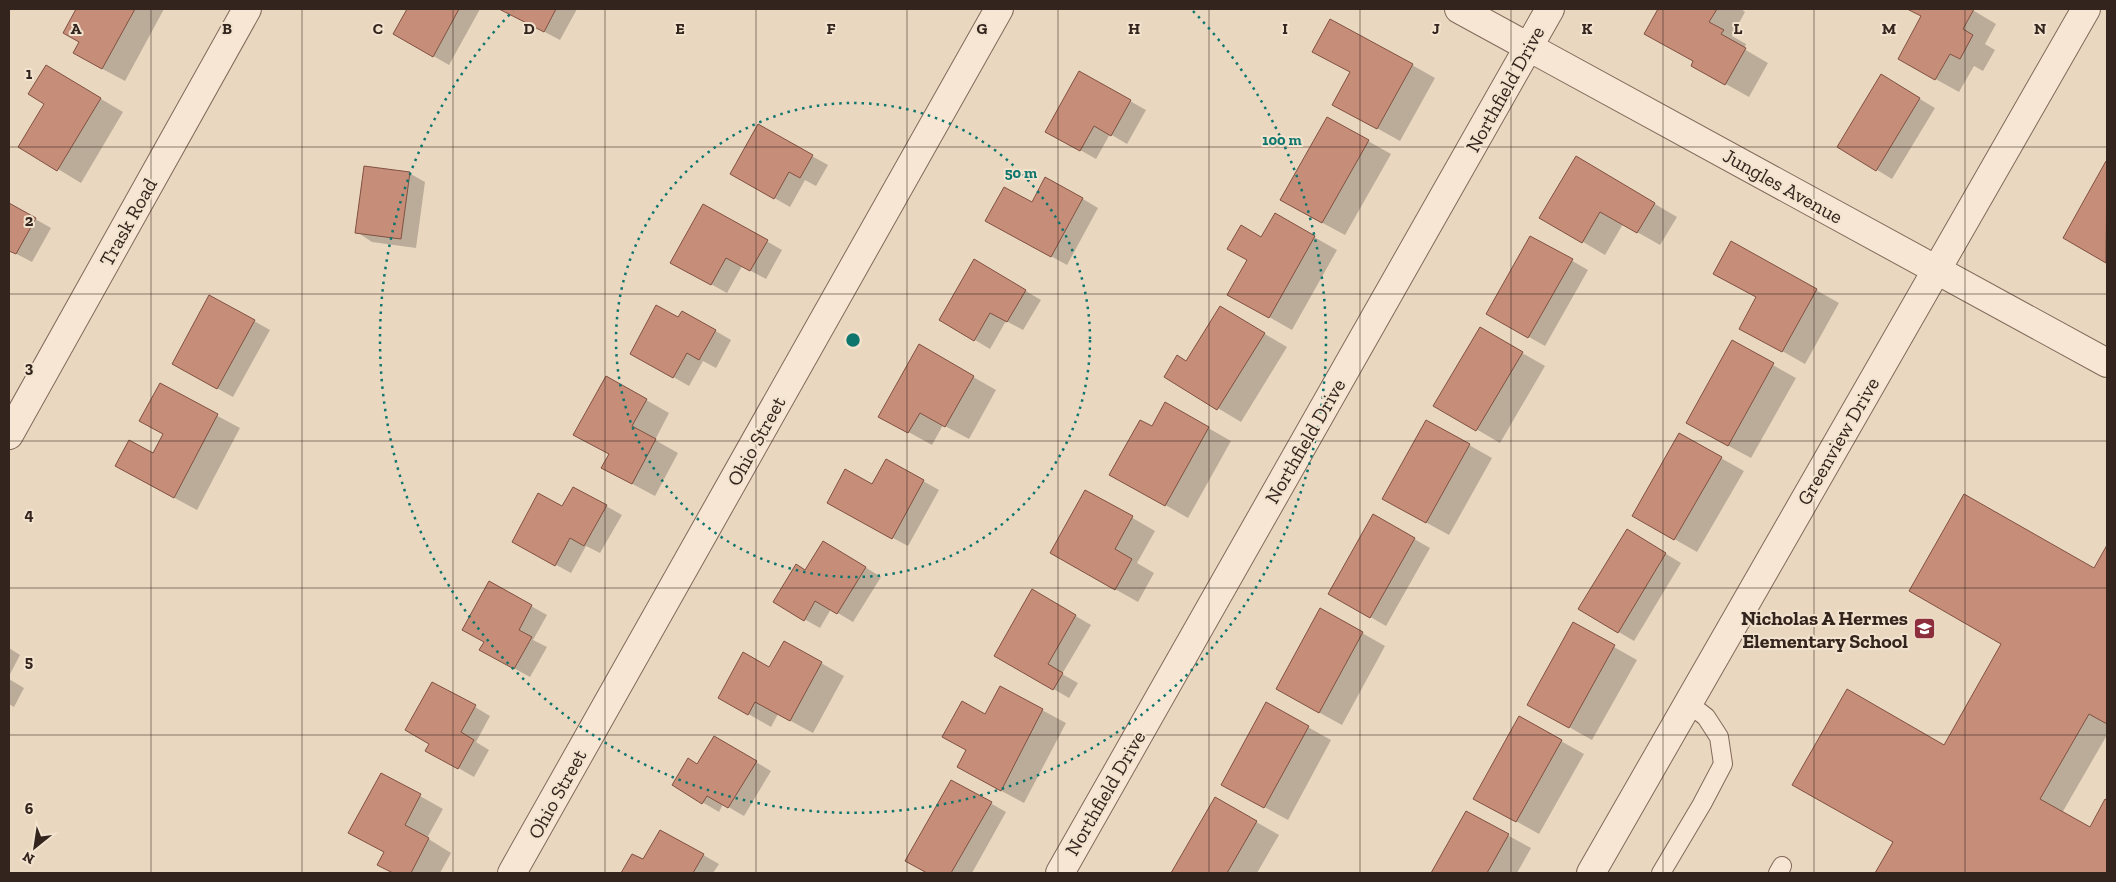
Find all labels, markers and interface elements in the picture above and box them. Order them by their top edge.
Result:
text: A [71,19,82,38]
text: B [222,19,232,38]
text: C [373,19,383,38]
text: D [523,19,535,38]
text: E [675,19,685,38]
text: F [826,19,836,38]
text: G [977,19,988,38]
text: H [1128,19,1140,38]
text: I [1282,19,1288,38]
text: J [1432,19,1440,38]
text: K [1582,19,1593,38]
text: L [1734,19,1743,38]
text: M [1882,19,1896,38]
text: N [2034,19,2046,38]
street label: Northfield Drive [1460,22,1550,156]
text: 1 [26,64,33,83]
text: 100 m [1262,131,1302,149]
street label: Jungles Avenue [1719,143,1847,229]
text: 50 m [1005,164,1037,182]
street label: Trask Road [94,174,162,270]
text: 2 [25,211,34,230]
centre of rings [844,331,862,349]
text: 3 [25,358,34,377]
street label: Greenview Drive [1792,373,1884,509]
street label: Northfield Drive [1260,374,1350,508]
street label: Ohio Street [722,392,791,490]
text: 4 [24,505,34,524]
place label: Nicholas A Hermes Elementary School [1741,606,1908,653]
school or university icon: Nicholas A Hermes Elementary School [1912,617,1936,641]
text: 5 [25,652,33,671]
street label: Northfield Drive [1060,726,1150,860]
street label: Ohio Street [523,745,592,843]
text: 6 [25,799,34,818]
north arrow [10,822,60,872]
text: N [20,848,38,868]

